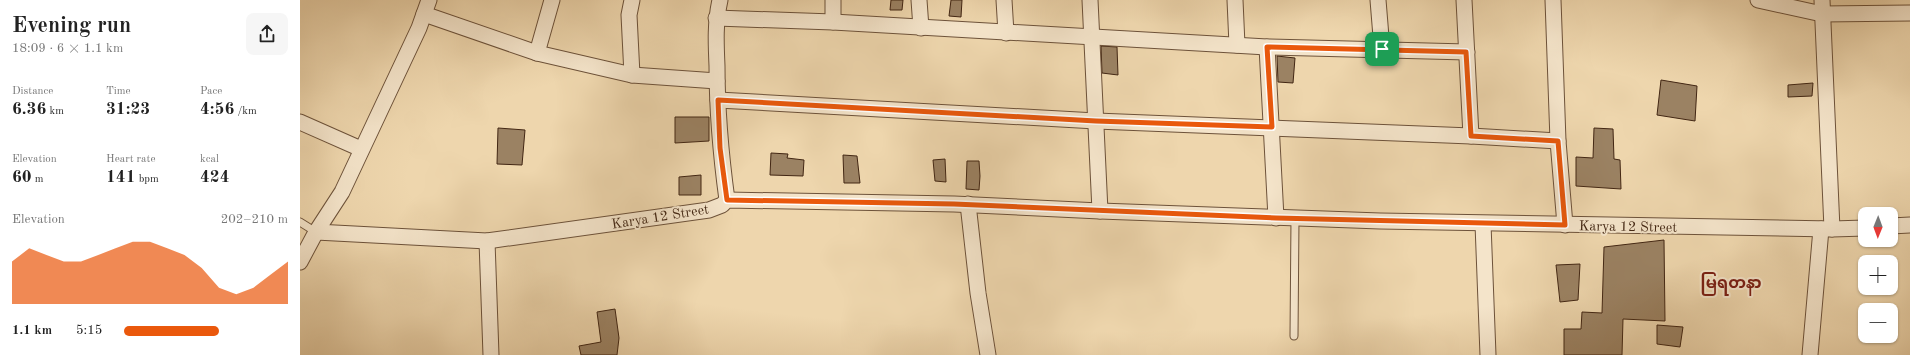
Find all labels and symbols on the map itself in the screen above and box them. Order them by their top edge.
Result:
pin [1365,32,1399,66]
street label: Karya 12 Street [611,202,710,232]
north arrow [1858,207,1898,247]
street label: Karya 12 Street [1579,219,1677,235]
district label: မြရတနာ [1701,272,1761,296]

